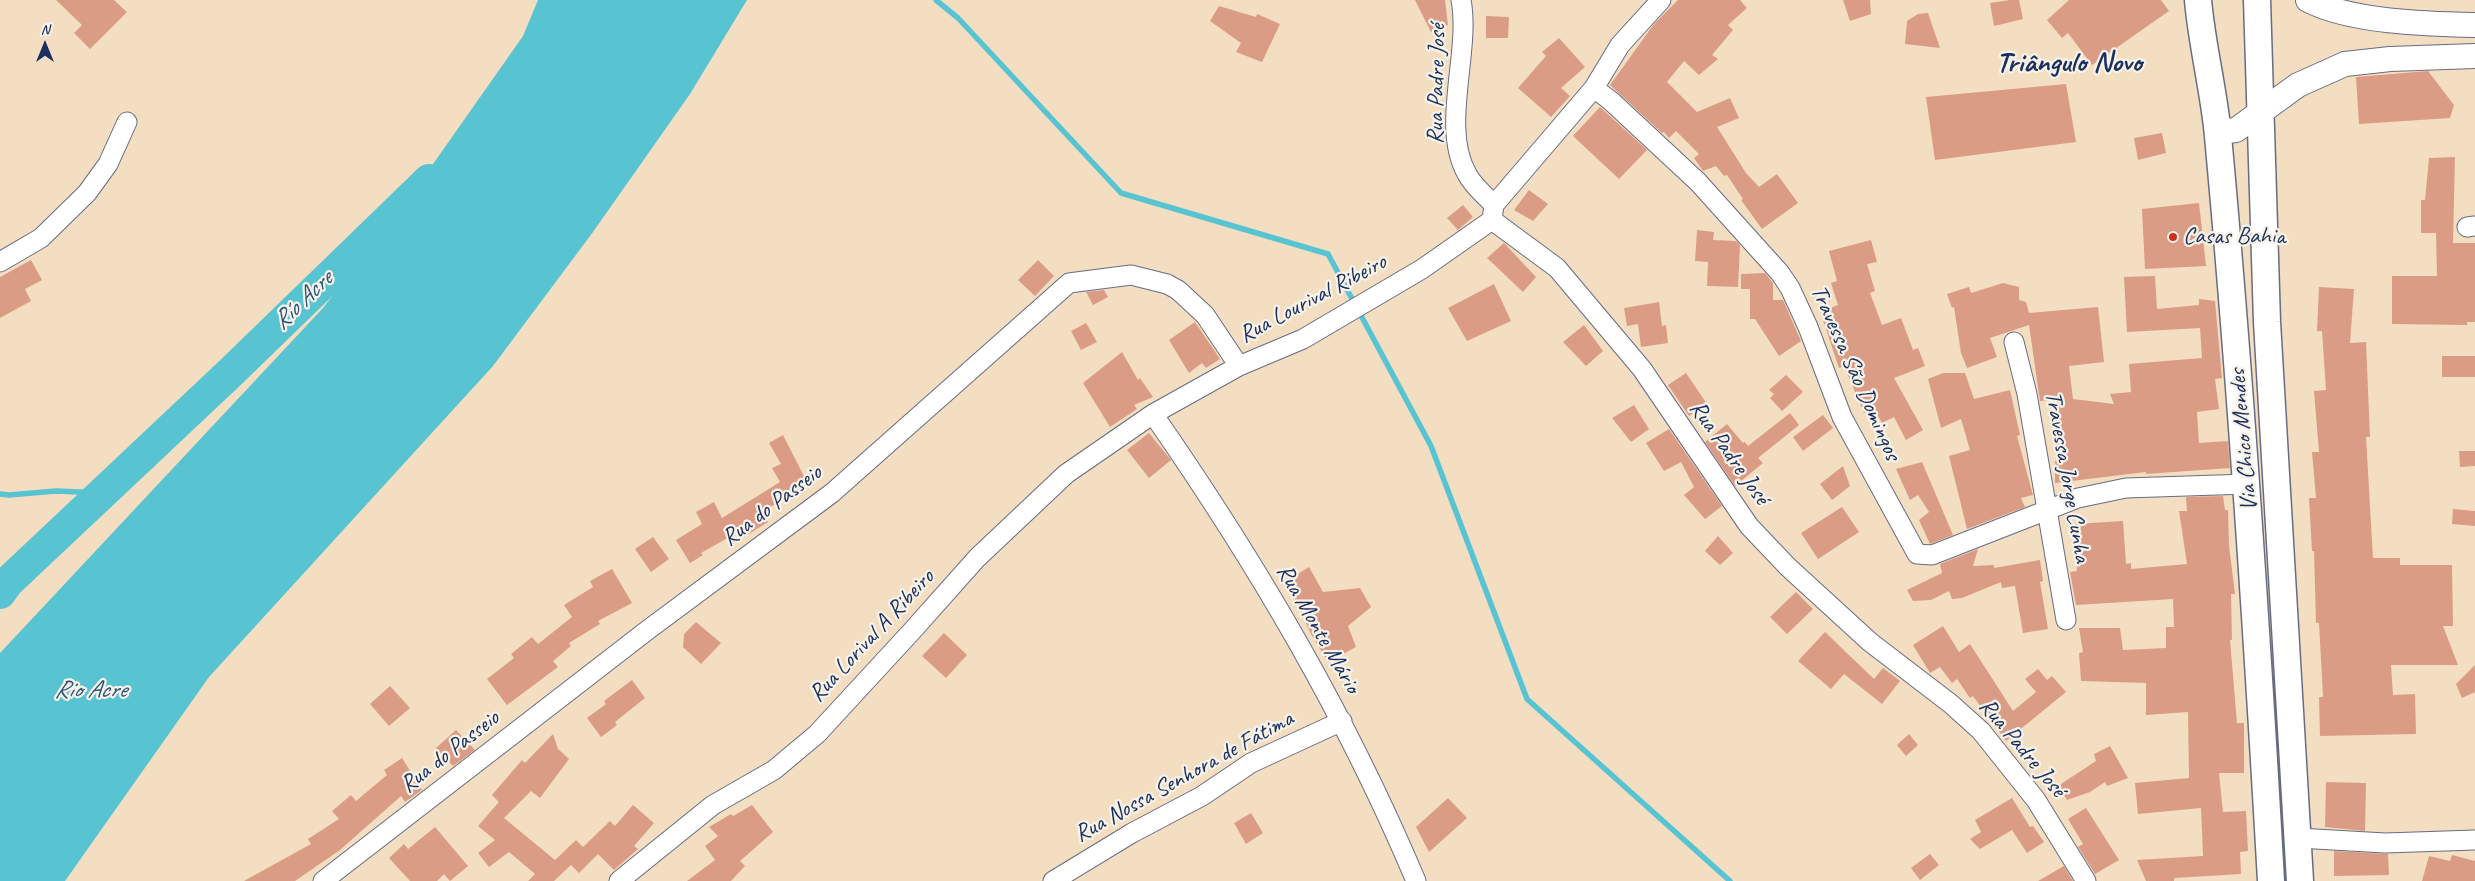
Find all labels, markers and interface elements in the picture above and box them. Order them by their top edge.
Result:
north arrow [20,20,70,70]
text: N [41,21,49,38]
street label: Rua Padre José [1422,24,1452,144]
district label: Triângulo Novo [1996,46,2142,80]
place label: Casas Bahia [2183,223,2285,251]
marker: Casas Bahia [2167,231,2179,243]
street label: Rua Lourival Ribeiro [1234,248,1392,350]
water label: Río Acre [267,265,339,337]
street label: Travessa São Domingos [1803,281,1907,465]
street label: Via Chico Mendes [2223,368,2265,512]
street label: Travessa Jorge Cunha [2038,389,2096,565]
street label: Rua Padre José [1683,395,1775,511]
street label: Rua do Passeio [716,459,828,553]
street label: Rua Monte Mário [1270,559,1366,699]
street label: Rua Lorival A Ribeiro [803,564,941,708]
water label: Rio Acre [54,675,126,705]
street label: Rua Padre José [1972,693,2072,803]
street label: Rua do Passeio [395,704,505,800]
street label: Rua Nossa Senhora de Fátima [1070,705,1298,849]

